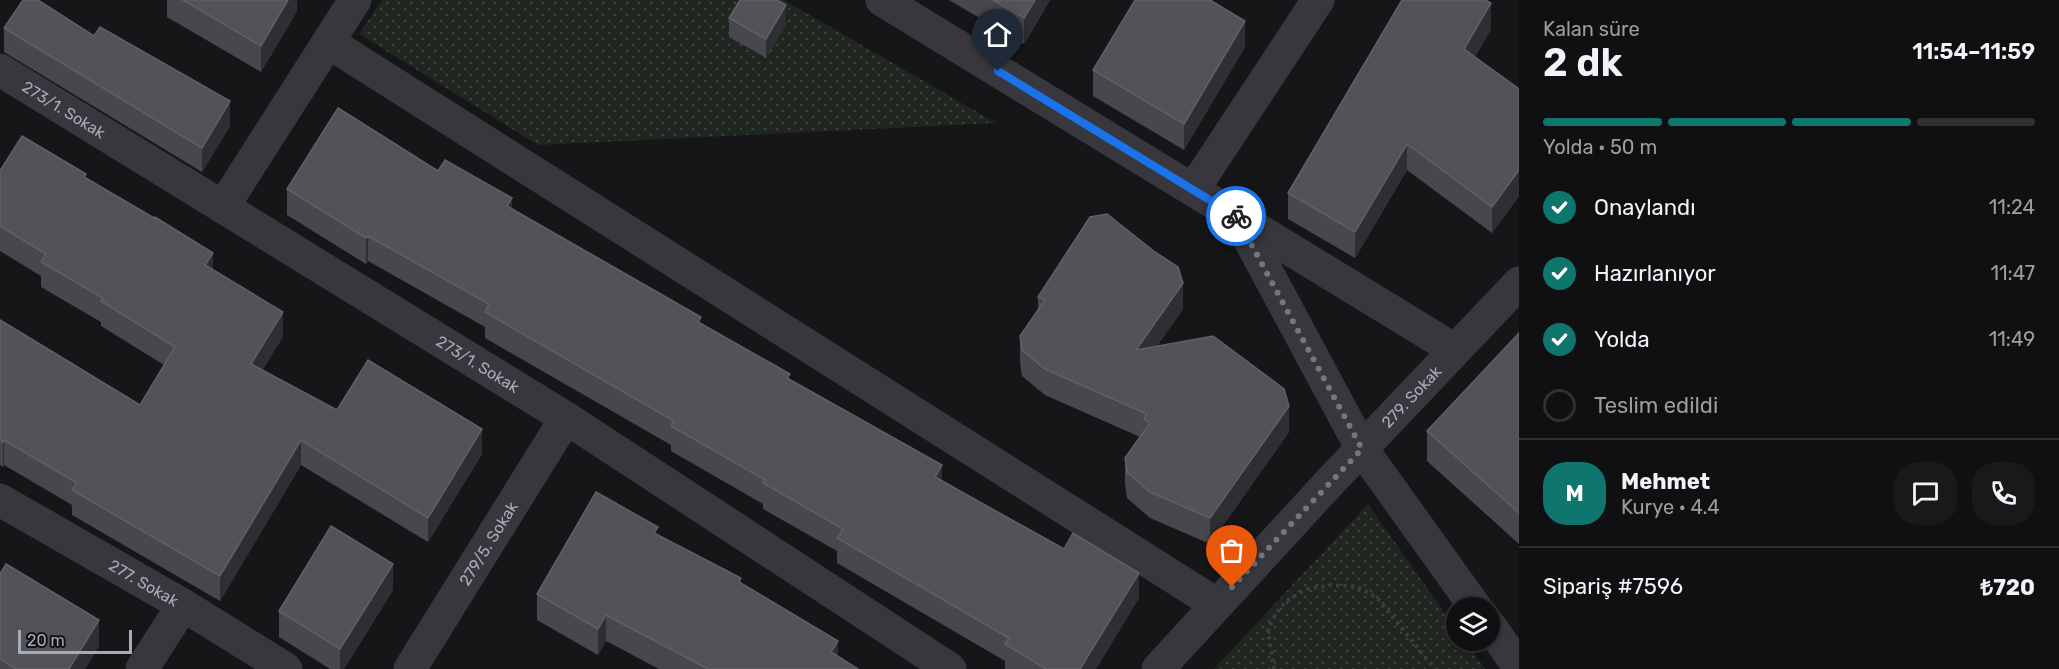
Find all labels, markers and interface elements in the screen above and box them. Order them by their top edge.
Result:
pin [972,9,1023,71]
text: Kalan süre [1543,17,1640,41]
icon: home [981,18,1014,51]
text: 11:54–11:59 [1912,38,2035,65]
text: 2 dk [1543,40,1623,86]
street label: 273/1. Sokak [19,77,109,143]
text: Yolda · 50 m [1543,135,1657,159]
courier [1206,186,1266,246]
icon: check [1543,191,1576,224]
text: Onaylandı [1594,194,1696,221]
text: 11:24 [1989,195,2035,219]
icon: bike [1220,200,1253,233]
icon: check [1543,257,1576,290]
text: Hazırlanıyor [1594,260,1716,287]
text: 11:47 [1990,261,2035,285]
icon: check [1543,323,1576,356]
text: Yolda [1594,326,1650,353]
text: 11:49 [1989,327,2035,351]
street label: 273/1. Sokak [433,332,523,397]
street label: 279. Sokak [1378,361,1446,432]
text: Teslim edildi [1594,392,1718,419]
button: chat [1894,462,1957,525]
button: phone [1972,462,2035,525]
text: Mehmet [1621,468,1710,495]
text: M [1565,480,1584,507]
text: Kurye · 4.4 [1621,495,1720,519]
street label: 279/5. Sokak [455,497,522,589]
pin [1206,525,1257,587]
icon: bag [1215,534,1248,567]
street label: 277. Sokak [106,556,183,611]
text: Sipariş #7596 [1543,573,1683,600]
text: ₺720 [1981,574,2035,601]
map controls [1446,597,1500,651]
button: layers [1446,597,1500,651]
scale bar [18,627,132,654]
text: 20 m [27,631,65,650]

